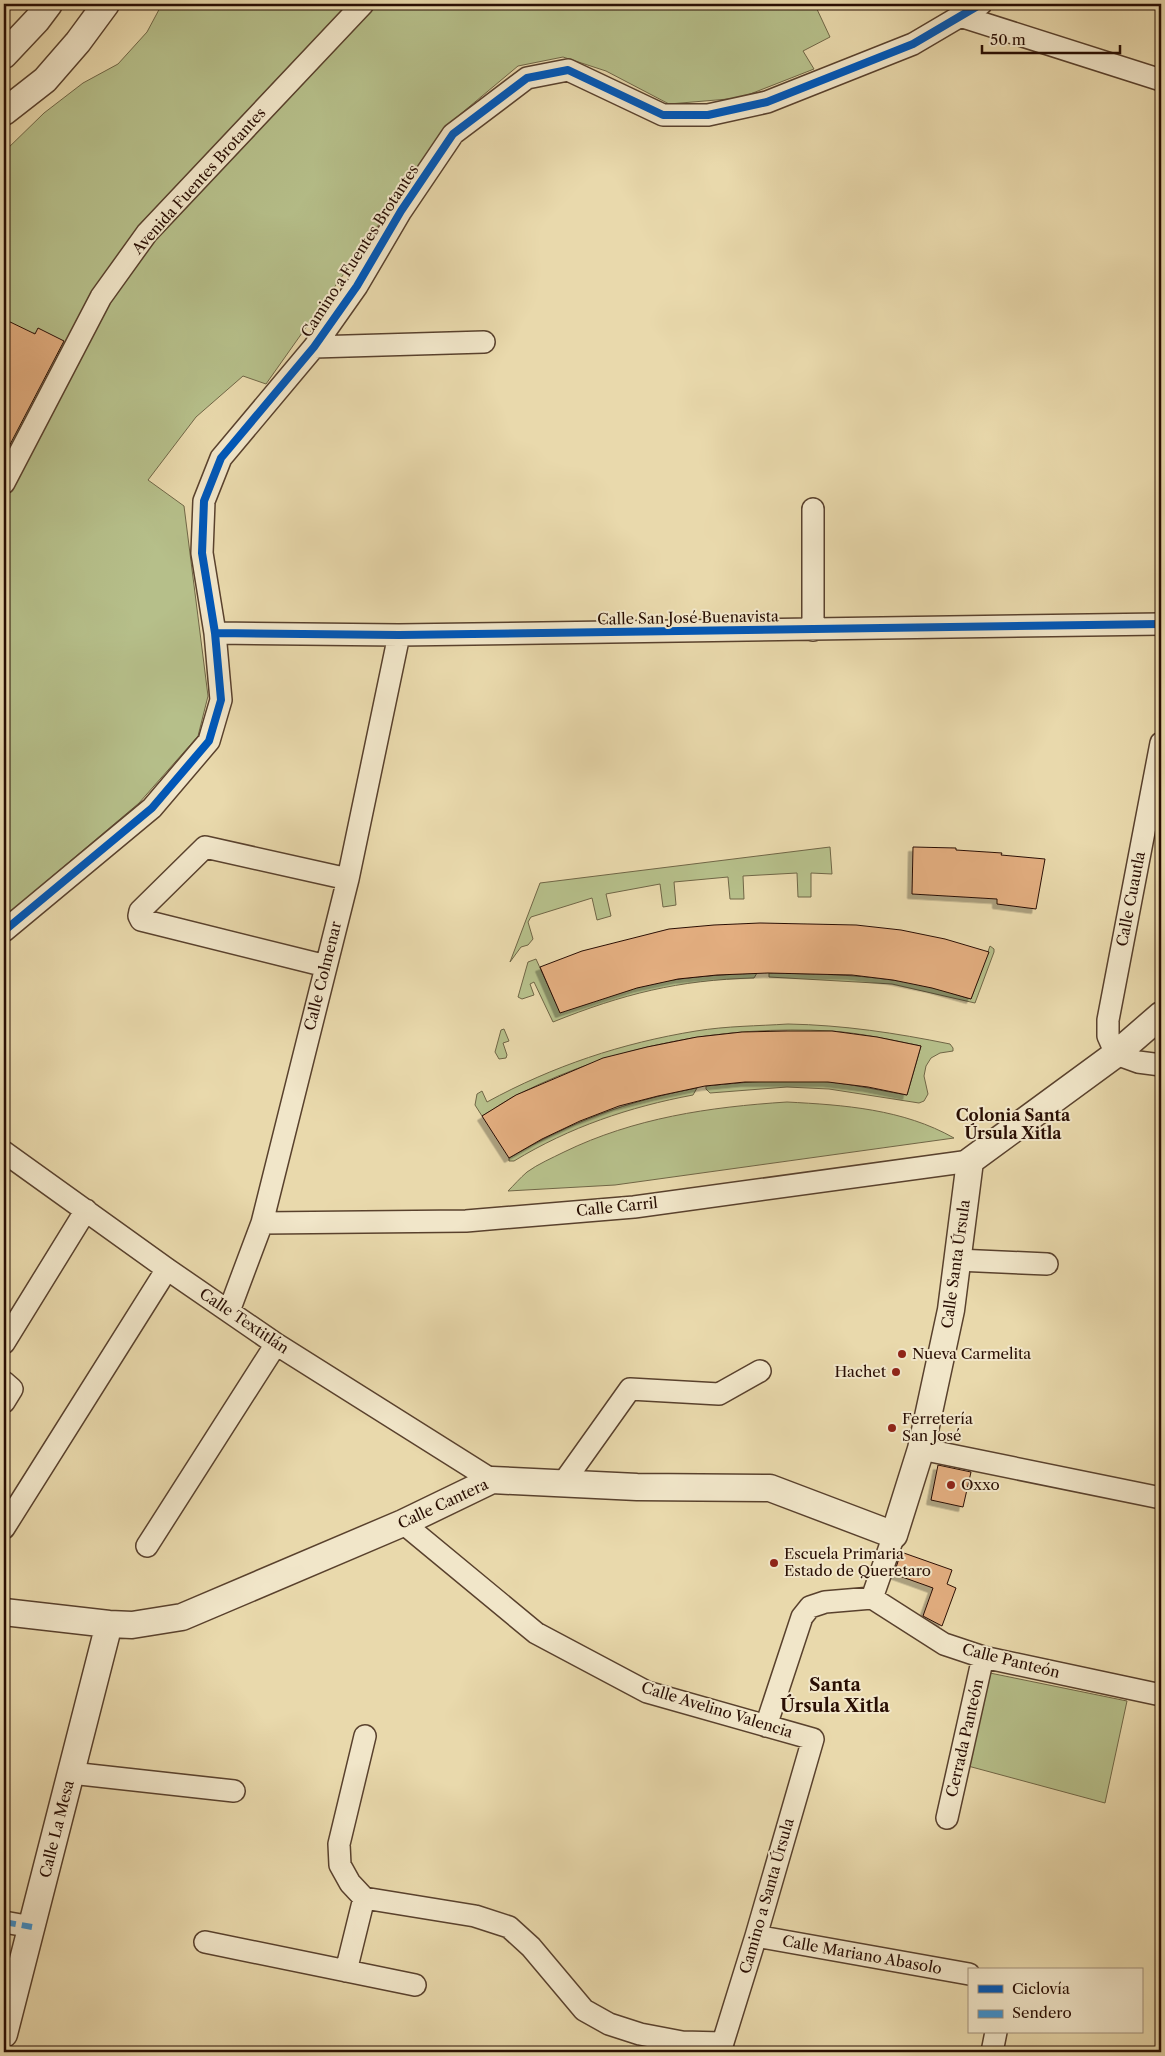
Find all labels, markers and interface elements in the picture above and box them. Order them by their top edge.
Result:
scale bar [982,22,1120,54]
text: 50 m [990,30,1026,49]
street label: Avenida Fuentes Brotantes [127,103,269,259]
street label: Camino a Fuentes Brotantes [297,161,423,341]
street label: Calle San José Buenavista [597,606,779,629]
street label: Calle Cuautla [1112,850,1149,948]
street label: Calle Colmenar [300,919,345,1033]
district label: Colonia Santa Úrsula Xitla [956,1105,1071,1143]
street label: Calle Carril [575,1193,659,1220]
street label: Calle Santa Úrsula [937,1198,974,1329]
street label: Calle Textitlán [196,1284,293,1358]
place label: Nueva Carmelita [912,1344,1031,1363]
marker: Nueva Carmelita [896,1348,908,1360]
place label: Hachet [834,1362,887,1381]
marker: Hachet [890,1366,902,1378]
place label: Ferretería San José [902,1409,973,1445]
marker: Ferretería San José [886,1422,898,1434]
street label: Calle Cantera [395,1474,491,1533]
place label: Oxxo [961,1475,1000,1494]
marker: Oxxo [945,1479,957,1491]
place label: Escuela Primaria Estado de Queretaro [784,1544,931,1580]
marker: Escuela Primaria Estado de Queretaro [768,1557,780,1569]
street label: Calle Panteón [960,1639,1063,1682]
district label: Santa Úrsula Xitla [780,1674,890,1717]
street label: Cerrada Panteón [942,1676,987,1799]
street label: Calle Avelino Valencia [639,1677,795,1742]
street label: Calle La Mesa [35,1778,78,1880]
street label: Camino a Santa Úrsula [735,1816,798,1976]
street label: Calle Mariano Abasolo [781,1931,943,1978]
legend [968,1968,1142,2034]
text: Ciclovía [1012,1979,1070,1998]
text: Sendero [1012,2003,1072,2022]

